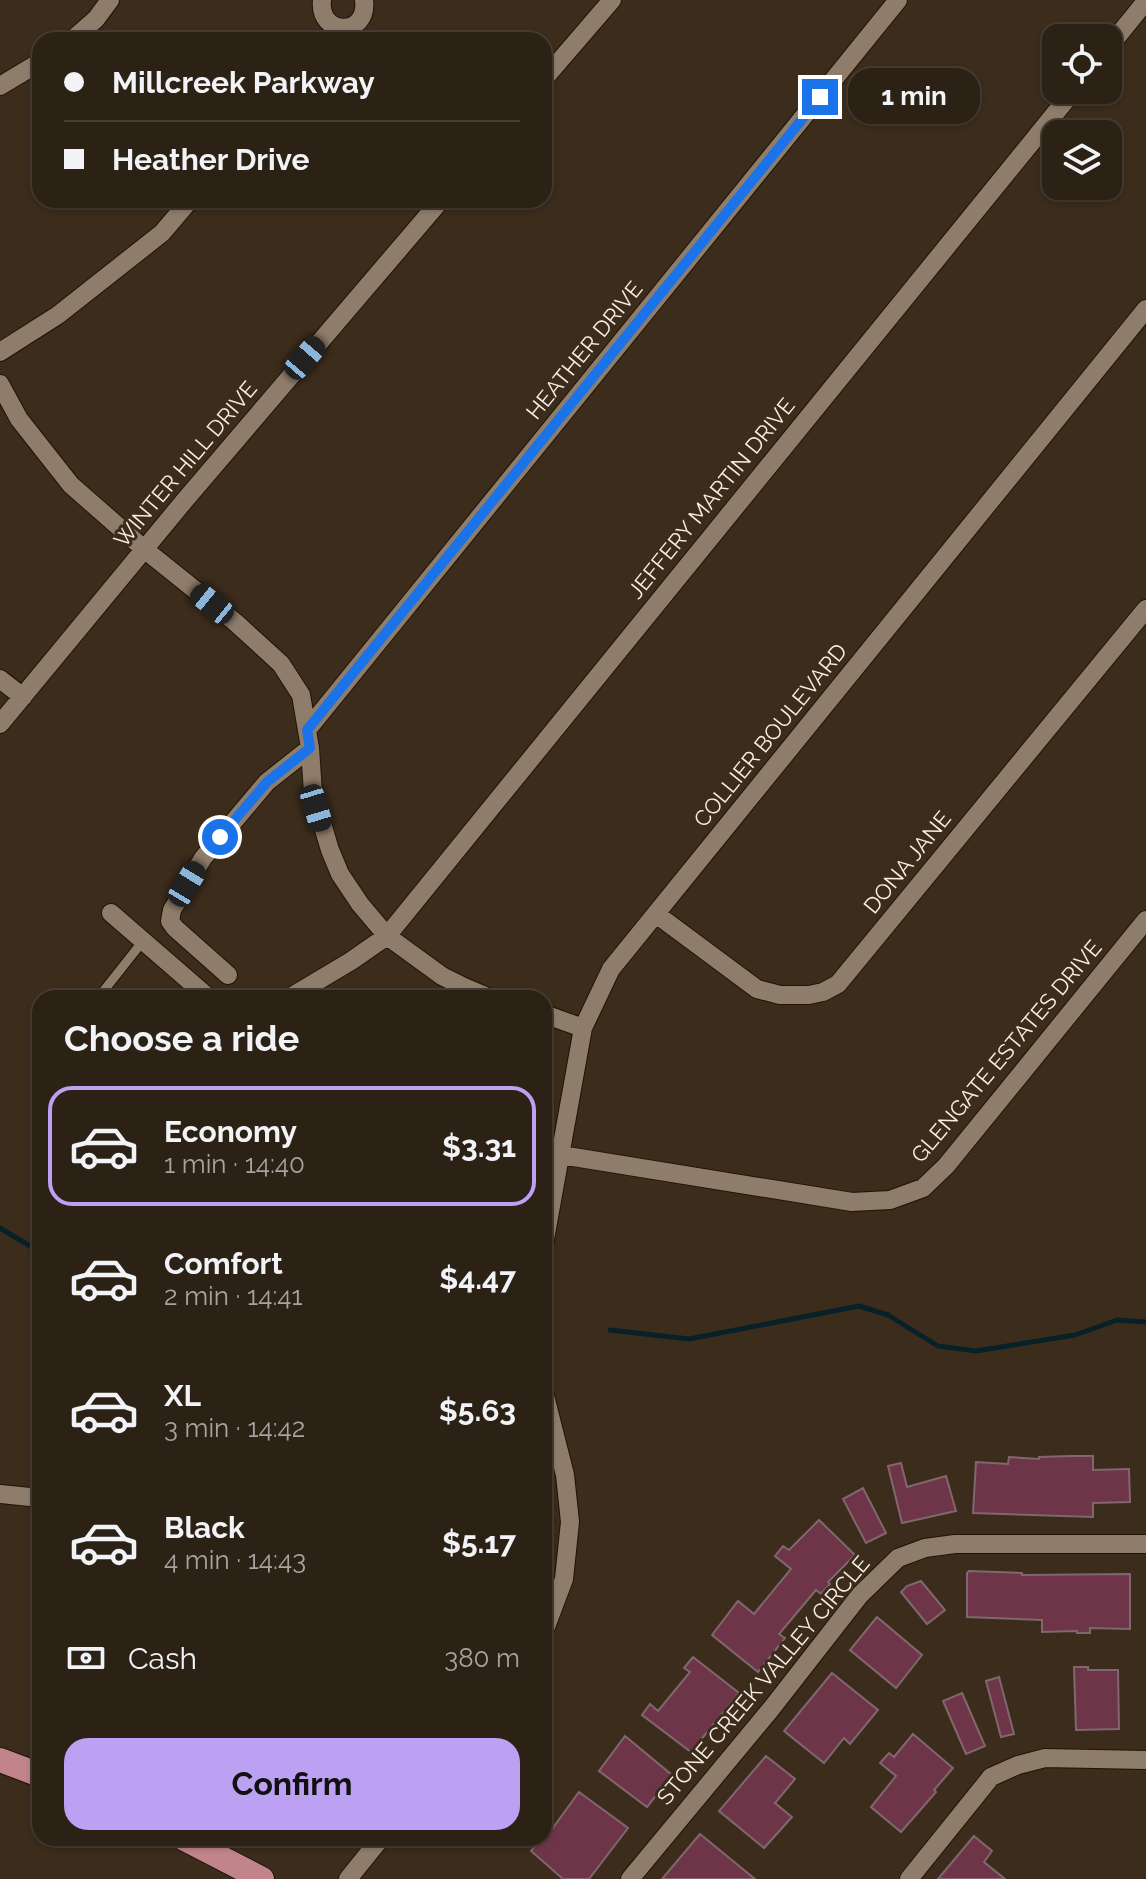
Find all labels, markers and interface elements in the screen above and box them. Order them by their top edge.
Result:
map controls [1042,24,1122,200]
button: locate [1042,24,1122,104]
text: Millcreek Parkway [112,65,375,100]
callout: 1 min [848,69,980,125]
route end [802,79,838,115]
text: 1 min [881,81,947,111]
button: layers [1042,120,1122,200]
text: Heather Drive [112,142,310,177]
street label: HEATHER DRIVE [520,276,648,424]
car [280,332,330,384]
street label: WINTER HILL DRIVE [108,376,262,552]
street label: JEFFERY MARTIN DRIVE [622,393,800,603]
car [186,580,238,628]
street label: COLLIER BOULEVARD [688,638,852,832]
car [298,782,334,834]
street label: DONA JANE [858,806,956,918]
route start [202,819,238,855]
car [164,857,210,911]
street label: GLENGATE ESTATES DRIVE [905,935,1107,1167]
text: Choose a ride [64,1017,299,1059]
icon: car [68,1110,140,1182]
text: Economy [164,1114,297,1149]
text: $3.31 [442,1129,516,1164]
text: 1 min · 14:40 [164,1149,305,1179]
icon: car [68,1242,140,1314]
text: Comfort [164,1246,283,1281]
text: $4.47 [439,1261,516,1296]
text: 2 min · 14:41 [164,1281,303,1311]
icon: car [68,1374,140,1446]
text: XL [164,1378,201,1413]
text: $5.63 [439,1393,516,1428]
text: 3 min · 14:42 [164,1413,305,1443]
icon: car [68,1506,140,1578]
text: Black [164,1510,245,1545]
text: $5.17 [442,1525,516,1560]
text: 4 min · 14:43 [164,1545,306,1575]
street label: STONE CREEK VALLEY CIRCLE [651,1550,875,1810]
icon: cash [64,1636,108,1680]
text: Cash [128,1641,197,1676]
text: 380 m [444,1643,520,1673]
button: Confirm [64,1738,520,1830]

